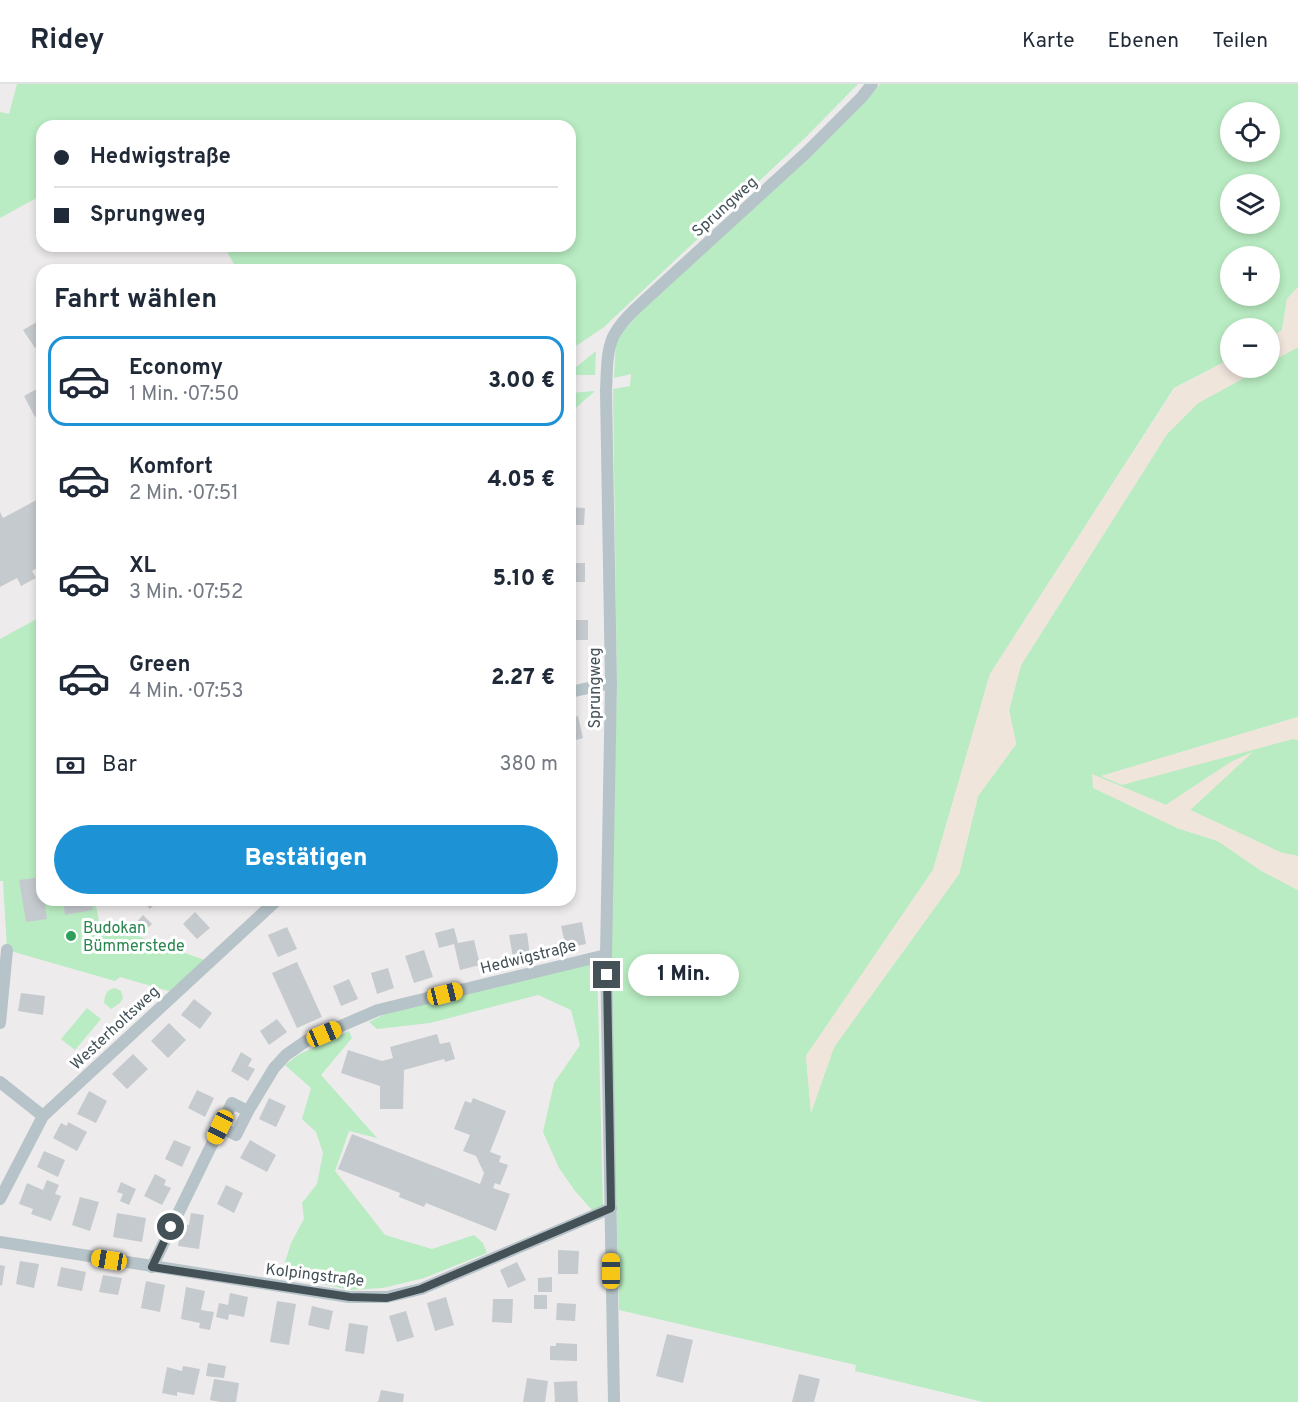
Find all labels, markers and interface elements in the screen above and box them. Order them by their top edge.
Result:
text: Ridey [30,23,104,59]
text: Karte [1022,28,1074,55]
text: Ebenen [1107,28,1179,55]
text: Teilen [1212,28,1268,55]
map controls [1220,102,1280,378]
button: locate [1220,102,1280,162]
text: Hedwigstraße [90,144,231,171]
street label: Sprungweg [688,173,762,242]
button: layers [1220,174,1280,234]
text: Sprungweg [90,202,206,229]
button: + [1220,246,1280,306]
text: Fahrt wählen [54,283,217,317]
button: − [1220,318,1280,378]
icon: car [57,354,111,408]
text: Economy [129,355,223,382]
text: 3.00 € [488,368,555,395]
text: 1 Min. · 07:50 [129,382,239,408]
icon: car [57,453,111,507]
text: Komfort [129,454,213,481]
text: 4.05 € [488,467,555,494]
text: 2 Min. · 07:51 [129,481,239,507]
icon: car [57,552,111,606]
text: XL [129,553,156,580]
text: 5.10 € [493,566,555,593]
text: 3 Min. · 07:52 [129,580,243,606]
street label: Sprungweg [586,647,606,729]
icon: car [57,651,111,705]
text: Green [129,652,191,679]
text: 2.27 € [491,665,555,692]
text: 4 Min. · 07:53 [129,679,243,705]
icon: cash [54,749,87,782]
text: Bar [102,752,137,779]
text: 380 m [499,752,558,778]
button: Bestätigen [54,825,558,894]
place label: Budokan Bümmerstede [83,919,185,957]
marker: Budokan Bümmerstede [64,929,78,943]
street label: Hedwigstraße [478,936,579,980]
callout: 1 Min. [628,954,739,996]
route end [593,961,620,988]
text: 1 Min. [657,962,710,988]
car [425,981,465,1007]
street label: Westerholtsweg [67,982,164,1075]
car [304,1019,344,1049]
car [204,1107,236,1147]
route start [157,1213,184,1240]
car [90,1248,128,1272]
car [602,1253,620,1289]
street label: Kolpingstraße [264,1260,365,1292]

